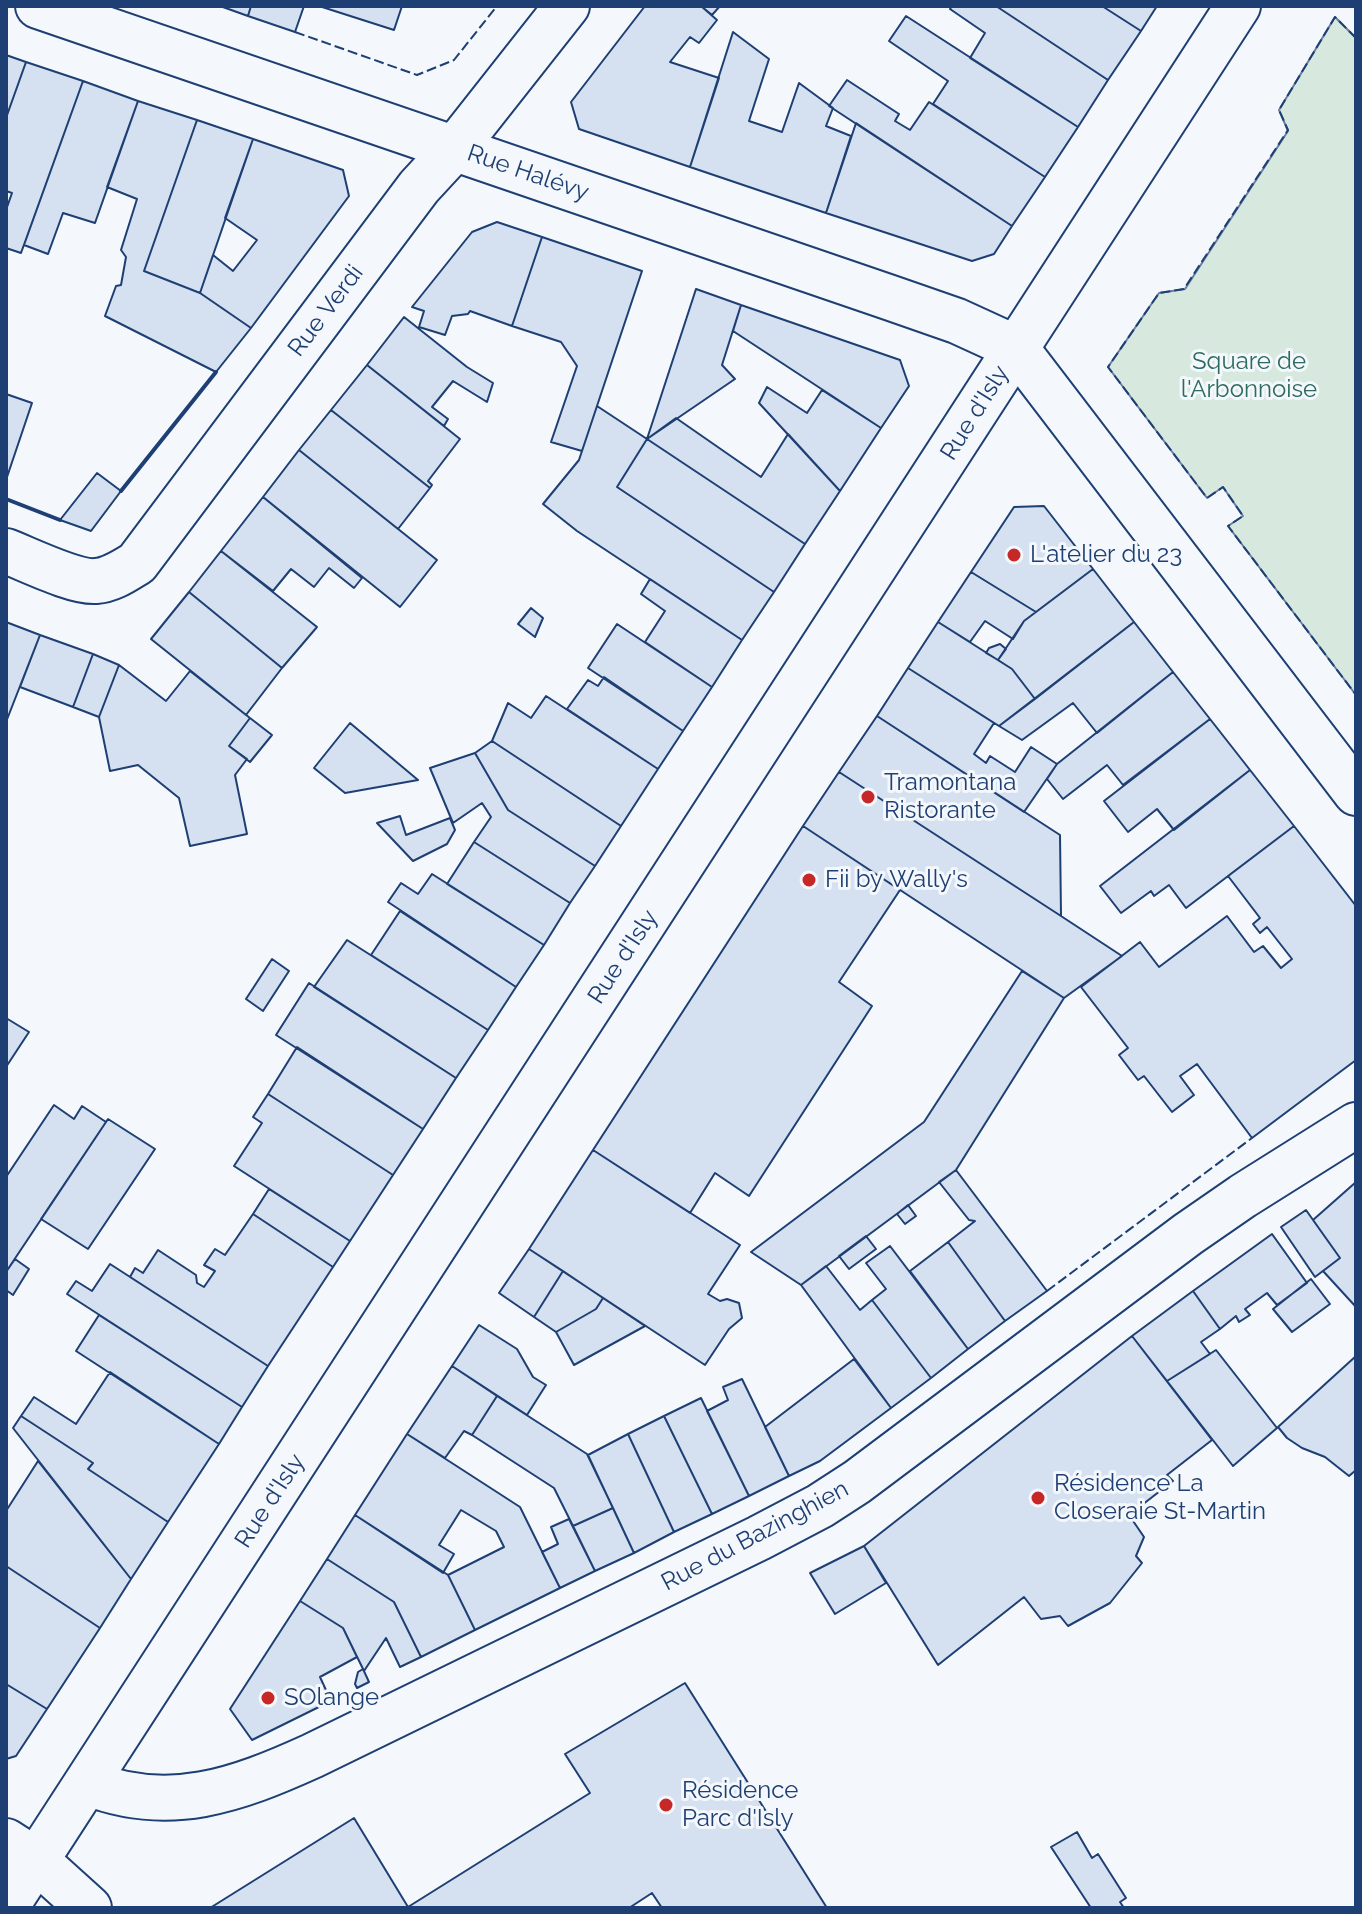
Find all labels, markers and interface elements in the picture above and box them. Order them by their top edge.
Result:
street label: Rue Halévy [463,139,593,207]
street label: Rue Verdi [282,260,370,362]
park label: Square de l'Arbonnoise [1181,348,1317,404]
street label: Rue d'Isly [935,360,1015,466]
place label: L'atelier du 23 [1030,541,1182,569]
marker: L'atelier du 23 [1005,546,1023,564]
place label: Tramontana Ristorante [884,769,1016,825]
marker: Tramontana Ristorante [859,788,877,806]
place label: Fii by Wally's [825,866,968,894]
marker: Fii by Wally's [800,871,818,889]
street label: Rue d'Isly [582,905,664,1009]
street label: Rue d'Isly [229,1449,311,1553]
place label: Résidence La Closeraie St-Martin [1054,1470,1266,1526]
street label: Rue du Bazinghien [657,1475,853,1597]
marker: Résidence La Closeraie St-Martin [1029,1489,1047,1507]
place label: SOlange [284,1684,379,1712]
marker: SOlange [259,1689,277,1707]
place label: Résidence Parc d'Isly [682,1777,798,1833]
marker: Résidence Parc d'Isly [657,1796,675,1814]

